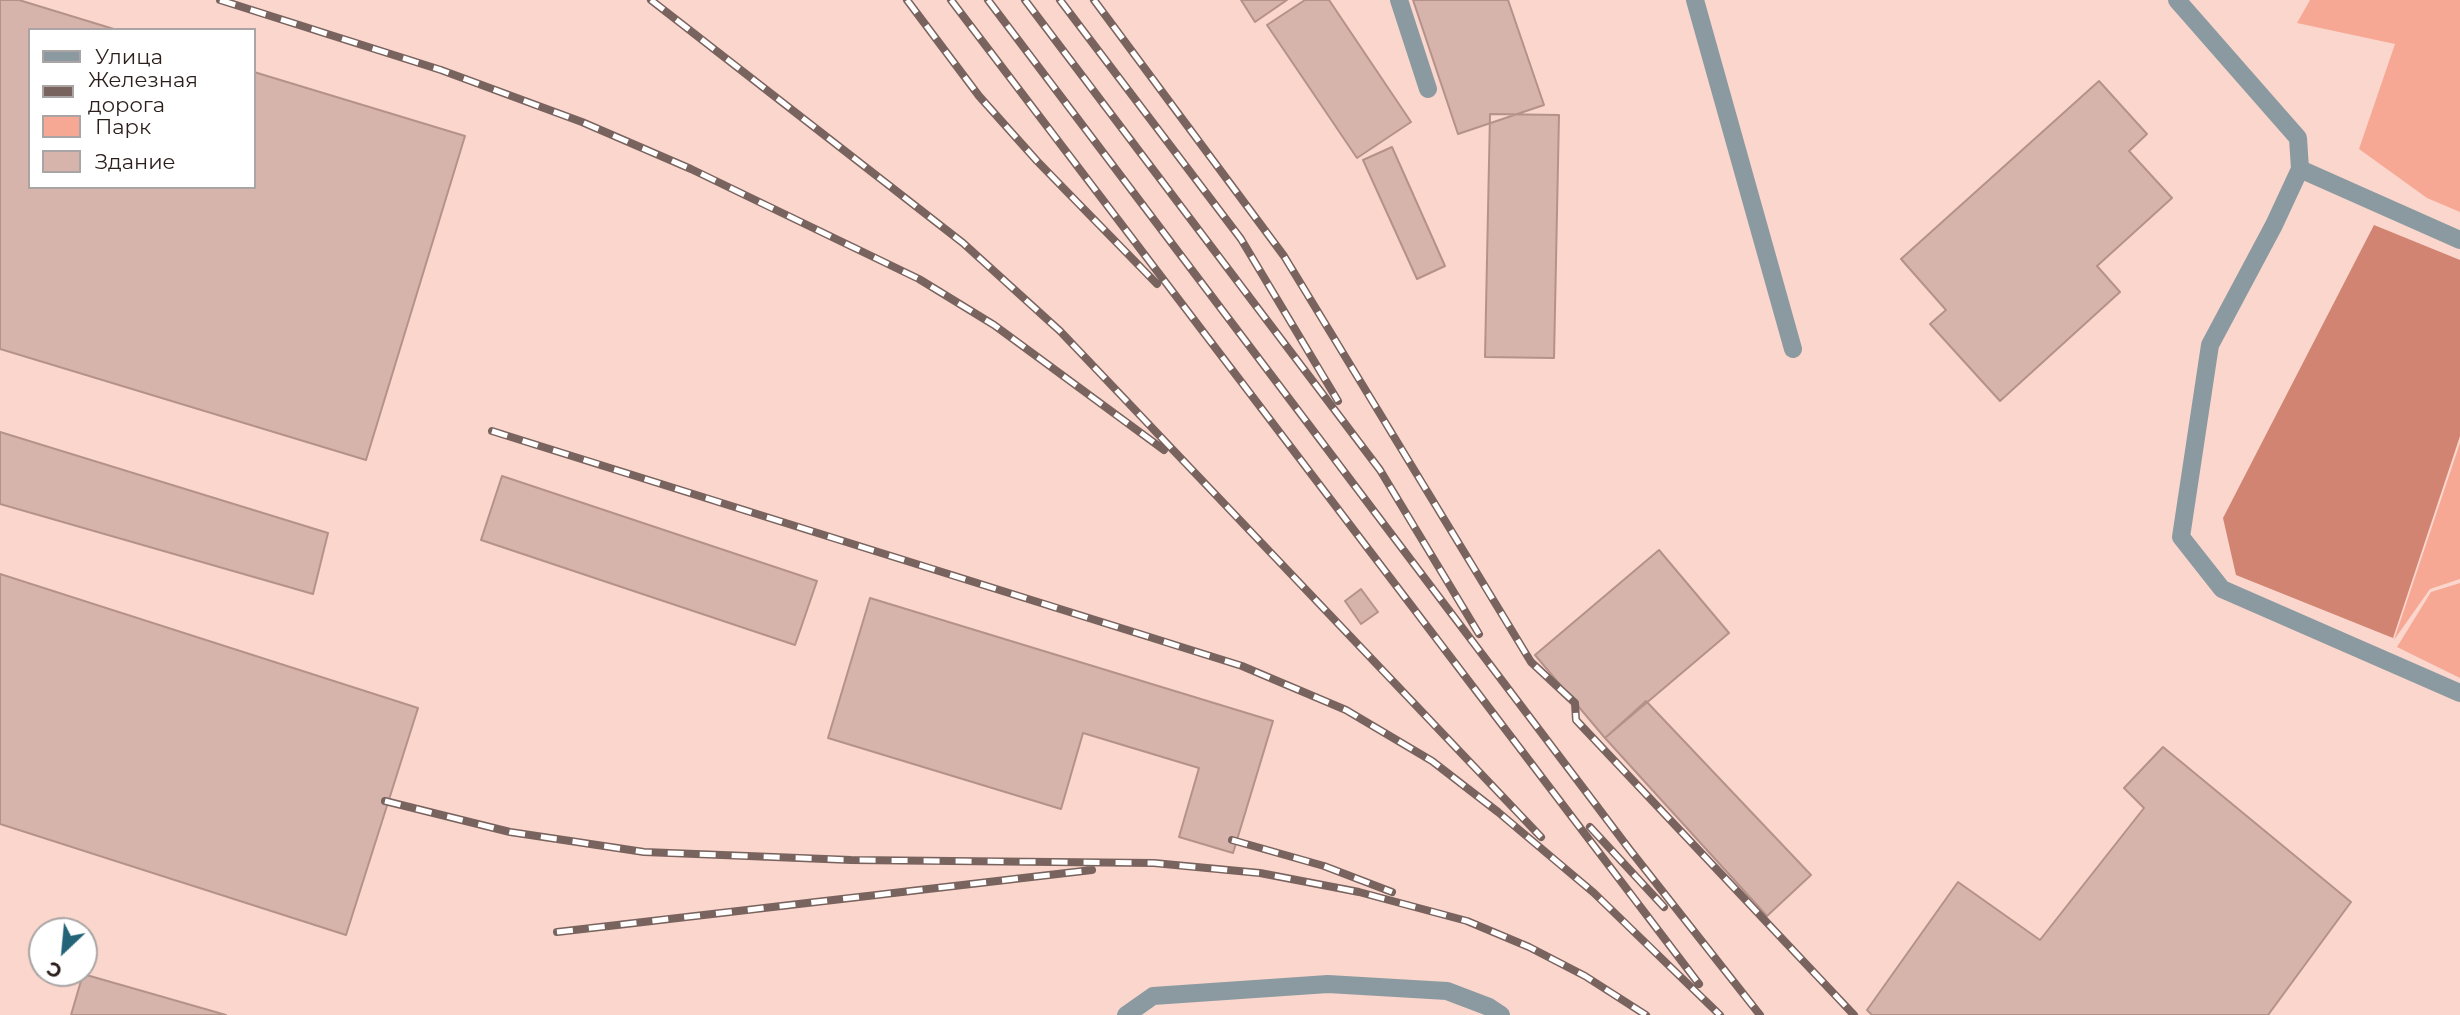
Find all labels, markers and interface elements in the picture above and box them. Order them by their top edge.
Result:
legend [28,28,256,189]
text: Улица [95,44,163,69]
text: Железная дорога [88,67,198,117]
text: Парк [95,114,151,139]
text: Здание [95,149,176,174]
north arrow [28,917,98,987]
text: С [43,956,66,983]

